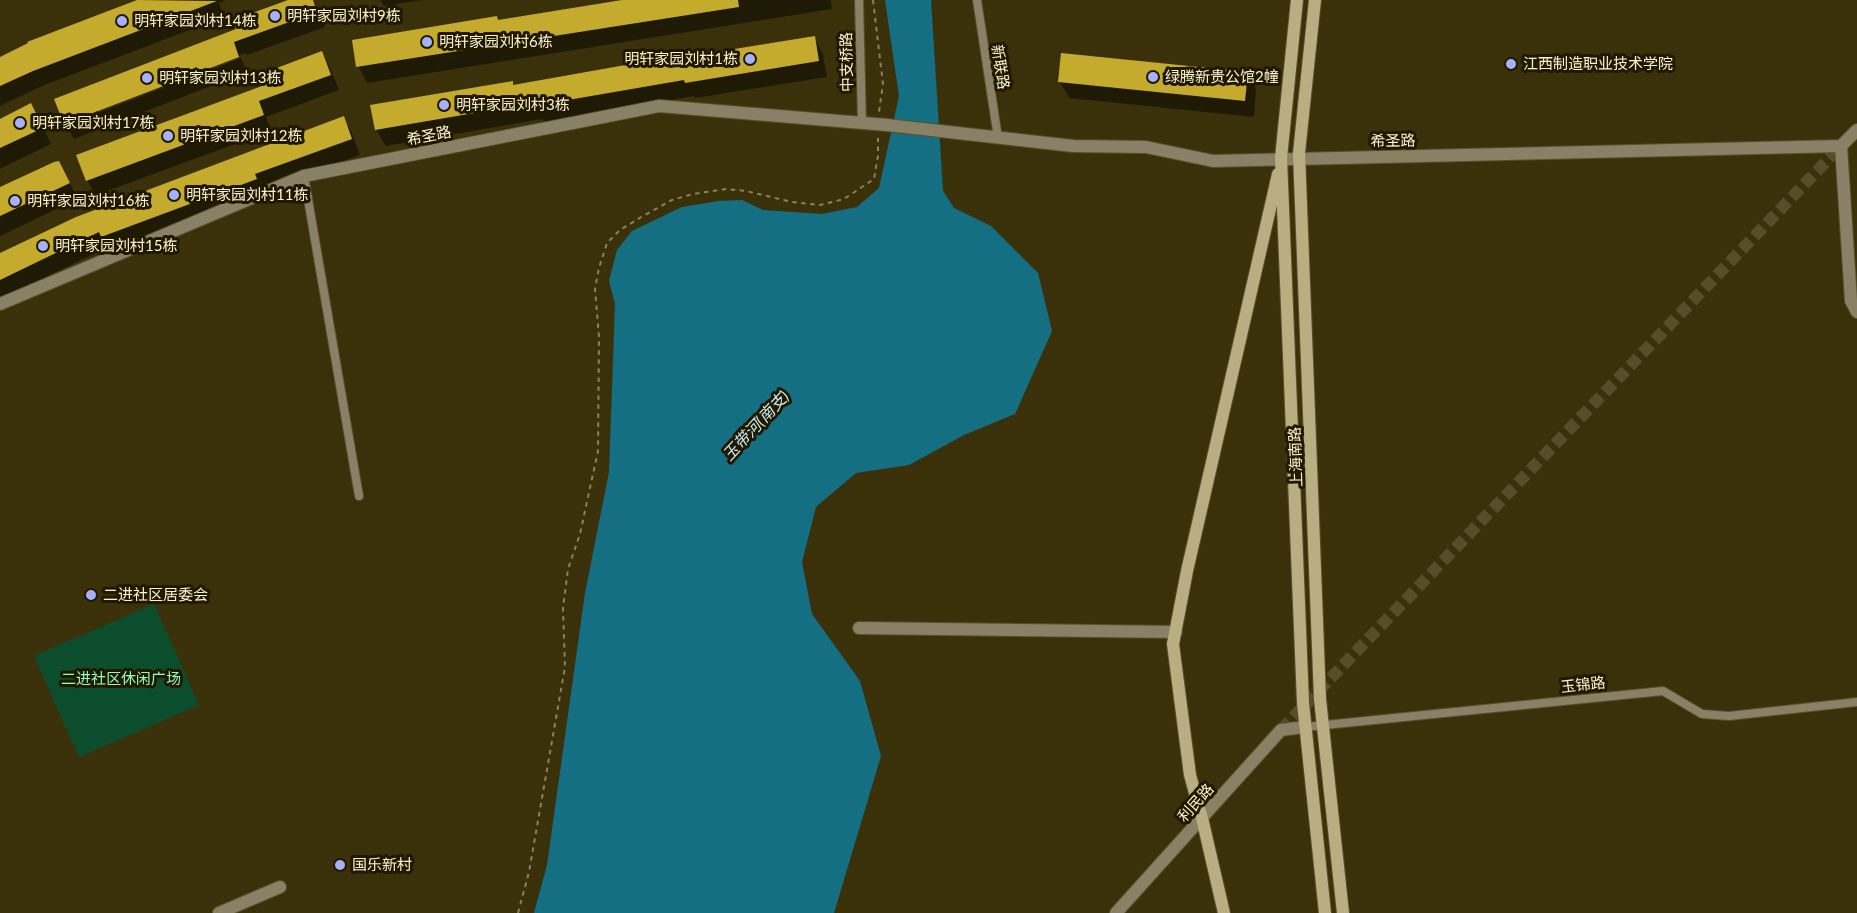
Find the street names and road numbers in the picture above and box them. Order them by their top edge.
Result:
street label: 中支桥路 [837,32,857,92]
street label: 新联路 [988,43,1012,91]
street label: 希圣路 [405,123,453,149]
street label: 希圣路 [1370,132,1416,150]
street label: 上海南路 [1286,427,1306,487]
street label: 玉锦路 [1560,674,1606,696]
street label: 利民路 [1174,780,1218,826]

